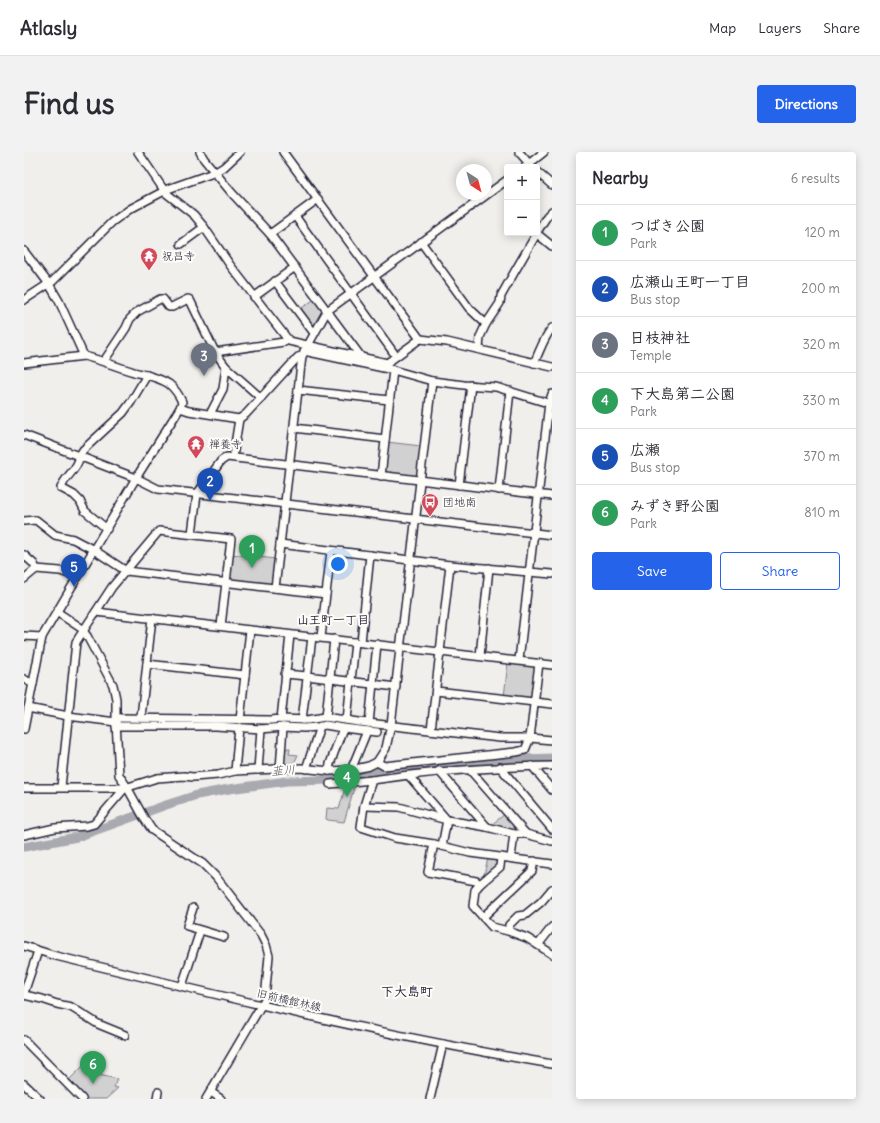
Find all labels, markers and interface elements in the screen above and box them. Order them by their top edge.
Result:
text: Atlasly [20,16,77,40]
text: Map [709,19,736,37]
text: Layers [758,19,801,37]
text: Share [823,19,860,37]
button: Directions [757,85,856,123]
text: Find us [24,86,115,122]
north arrow [456,164,492,200]
map controls [504,164,540,236]
button: + [504,164,540,200]
text: Nearby [592,167,648,189]
text: 6 results [791,170,840,187]
button: − [504,200,540,236]
text: つばき公園 [630,216,705,235]
text: 1 [602,224,608,241]
text: 120 m [805,224,840,241]
text: Park [630,235,657,252]
temple icon: 祝昌寺 [139,246,159,271]
place label: 祝昌寺 [162,249,195,263]
text: 広瀬山王町一丁目 [630,272,750,291]
text: 2 [601,280,609,297]
text: 200 m [801,280,840,297]
text: Bus stop [630,291,680,308]
text: 日枝神社 [630,328,690,347]
text: 3 [601,336,609,353]
text: 320 m [802,336,840,353]
pin: 3 [191,343,217,376]
text: Temple [630,347,672,364]
text: 下大島第二公園 [630,384,735,403]
text: 4 [601,392,609,409]
text: 330 m [802,392,840,409]
text: Park [630,403,657,420]
temple icon: 禅養寺 [186,434,206,459]
place label: 禅養寺 [209,437,242,451]
text: 広瀬 [630,440,660,459]
text: 5 [601,448,609,465]
text: 370 m [803,448,840,465]
text: Bus stop [630,459,680,476]
pin: 2 [197,468,223,501]
bus stop icon: 団地南 [420,492,440,517]
place label: 団地南 [443,495,476,509]
text: みずき野公園 [630,496,720,515]
text: 6 [601,504,609,521]
text: 810 m [804,504,840,521]
text: Park [630,515,657,532]
pin: 1 [239,535,265,568]
button: Save [592,552,712,590]
button: Share [720,552,840,590]
pin: 5 [61,554,87,587]
your location [328,554,348,574]
district label: 山王町一丁目 [297,612,369,627]
water label: 韮川 [270,761,296,779]
pin: 4 [334,764,360,797]
district label: 下大島町 [381,983,433,1000]
street label: 旧前橋館林線 [255,986,323,1014]
pin: 6 [80,1051,106,1084]

